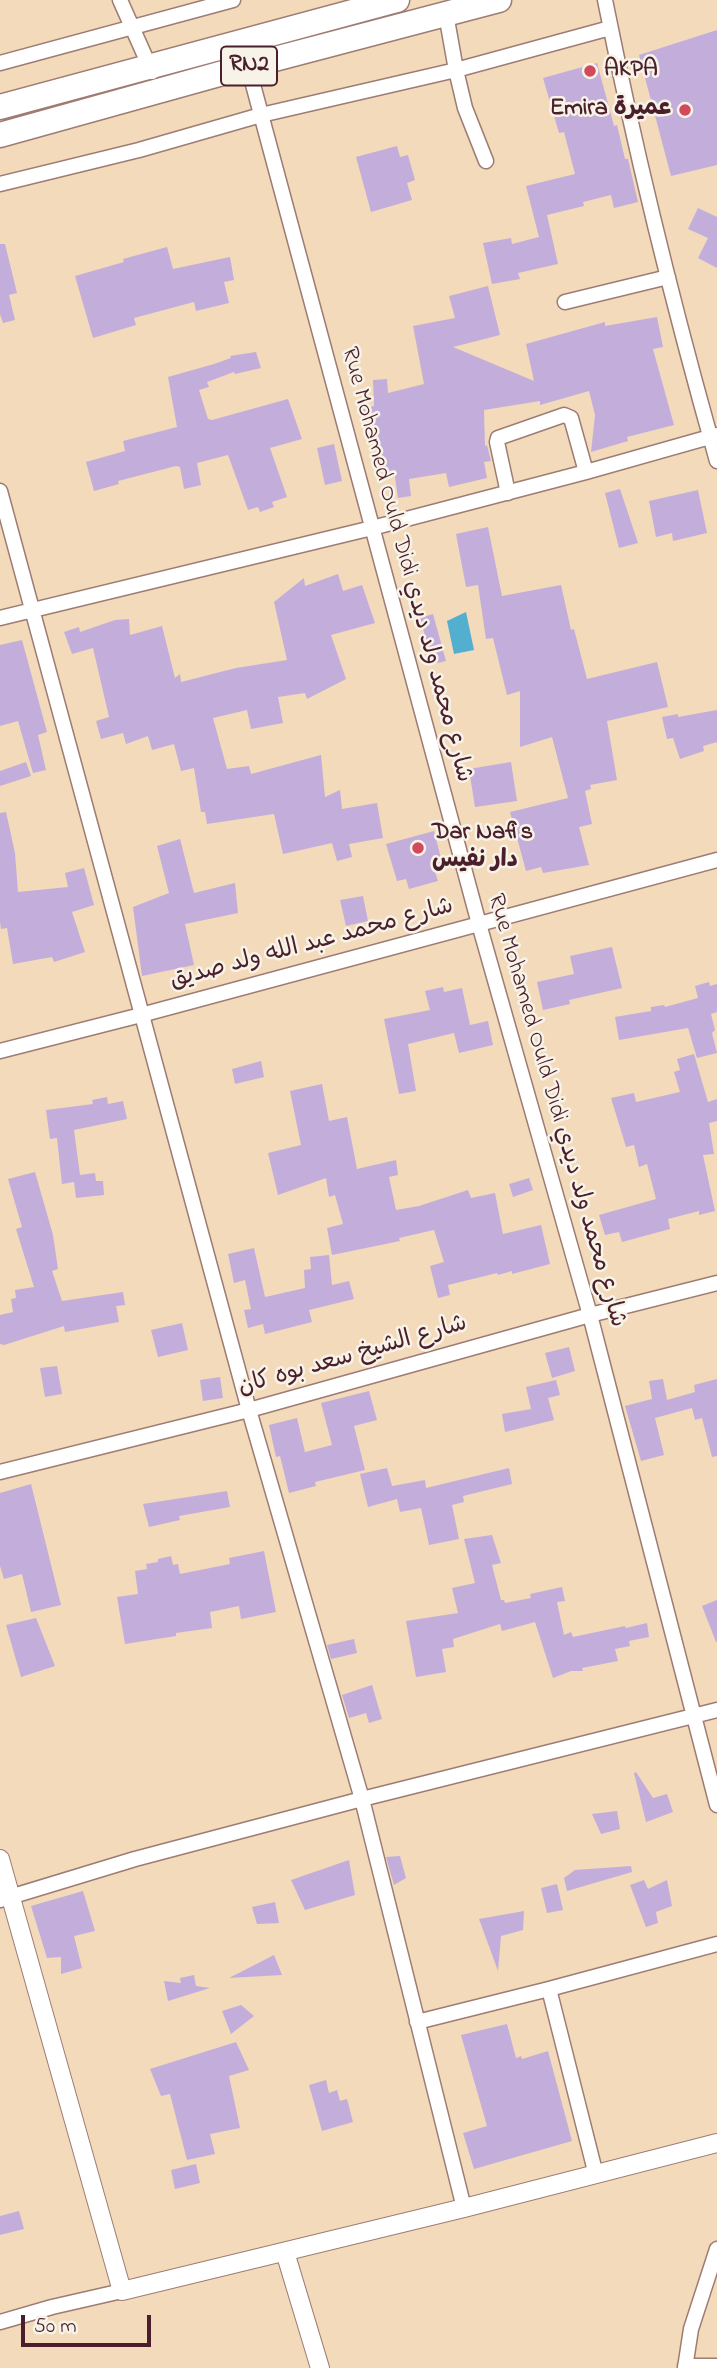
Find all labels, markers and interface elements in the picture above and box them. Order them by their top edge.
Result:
road number: RN2 [221,46,277,86]
place label: AKPA [604,57,658,85]
marker: AKPA [582,63,598,79]
place label: Emira عميرة [550,96,671,124]
marker: Emira عميرة [677,102,693,118]
street label: Rue Mohamed Ould Didi شارع محمد ولد ديدي [333,344,477,786]
place label: Dar Nafis دار نفيس [432,820,533,876]
marker: Dar Nafis دار نفيس [410,840,426,856]
street label: Rue Mohamed Ould Didi شارع محمد ولد ديدي [479,891,631,1331]
street label: شارع محمد عبد الله ولد صديق [167,893,457,997]
street label: شارع الشيخ سعد بوه كان [235,1311,471,1403]
scale bar [24,2302,154,2346]
text: 50 m [34,2312,77,2342]

